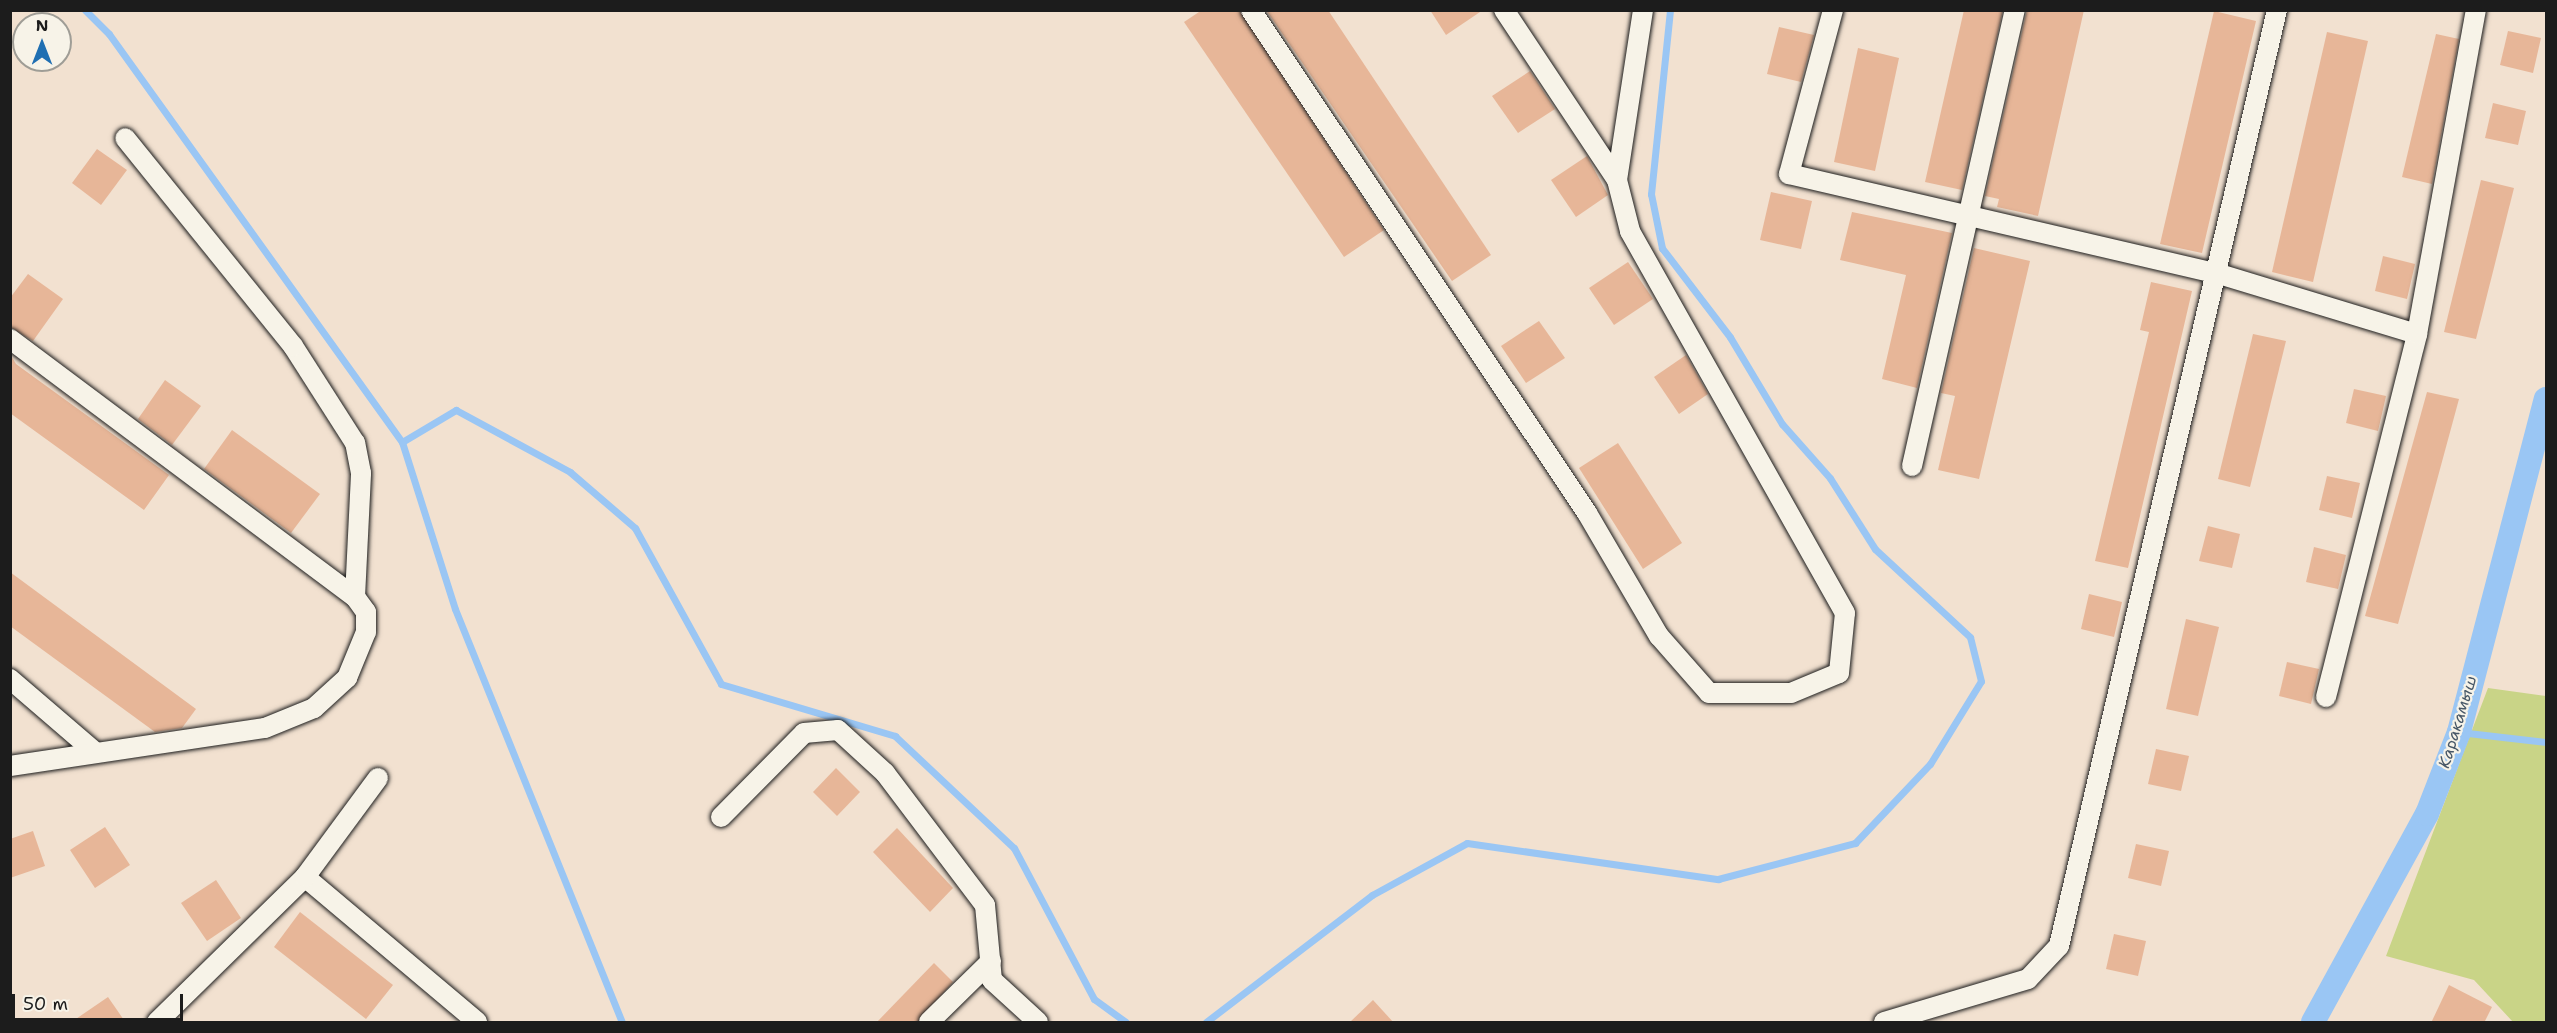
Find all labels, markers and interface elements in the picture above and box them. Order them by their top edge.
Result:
north arrow [12,12,72,72]
text: N [36,15,48,36]
water label: Каракамыш [2435,673,2481,771]
scale bar [15,982,186,1020]
text: 50 m [23,992,68,1016]

